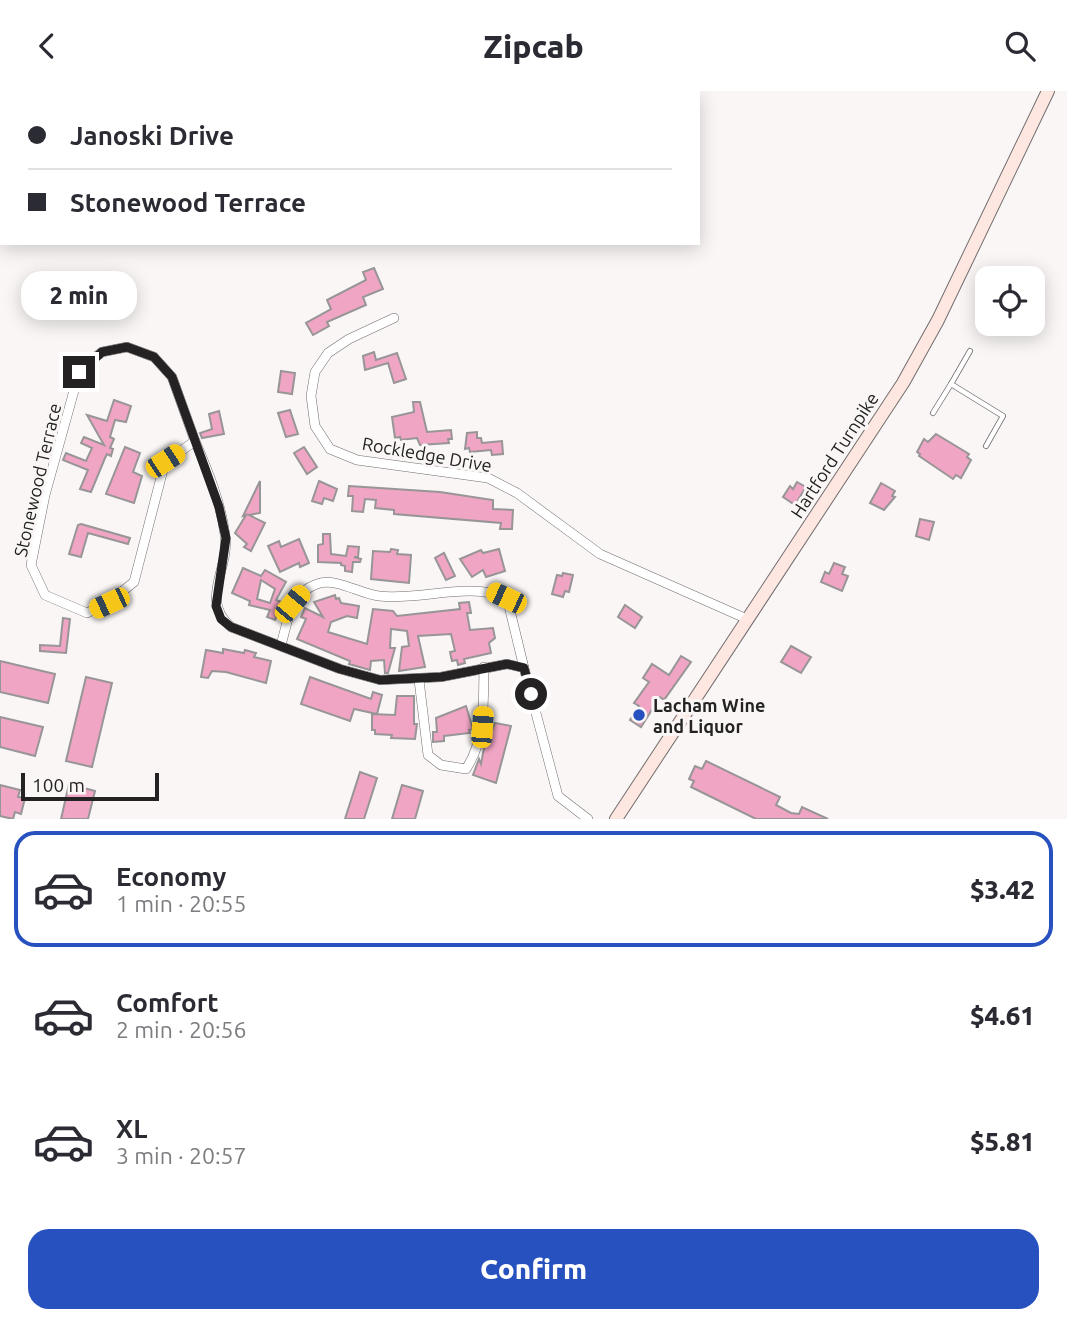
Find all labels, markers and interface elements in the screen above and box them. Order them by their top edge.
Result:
icon: back [28,27,66,65]
icon: search [1001,27,1039,65]
text: Zipcab [483,28,584,64]
text: Janoski Drive [70,121,234,150]
text: Stonewood Terrace [70,188,306,217]
map controls [975,266,1045,336]
button: locate [975,266,1045,336]
callout: 2 min [21,271,137,320]
text: 2 min [50,283,108,308]
route end [63,356,95,388]
street label: Hartford Turnpike [786,389,882,521]
street label: Stonewood Terrace [10,401,64,559]
street label: Rockledge Drive [361,433,493,475]
car [142,441,189,481]
car [483,580,530,616]
car [271,581,314,627]
car [86,585,133,621]
route start [515,678,547,710]
place label: Lacham Wine and Liquor [653,695,765,736]
car [471,705,494,749]
marker: Lacham Wine and Liquor [631,707,647,723]
scale bar [21,770,159,802]
text: 100 m [32,774,85,796]
icon: car [32,858,95,921]
text: Economy [116,862,226,891]
text: $3.42 [970,875,1035,904]
text: 1 min · 20:55 [116,891,247,916]
icon: car [32,984,95,1047]
text: Comfort [116,988,219,1017]
text: $4.61 [970,1001,1035,1030]
text: 2 min · 20:56 [116,1017,247,1042]
icon: car [32,1110,95,1173]
text: XL [116,1114,147,1143]
text: $5.81 [970,1127,1035,1156]
text: 3 min · 20:57 [116,1143,247,1168]
button: Confirm [28,1229,1039,1309]

